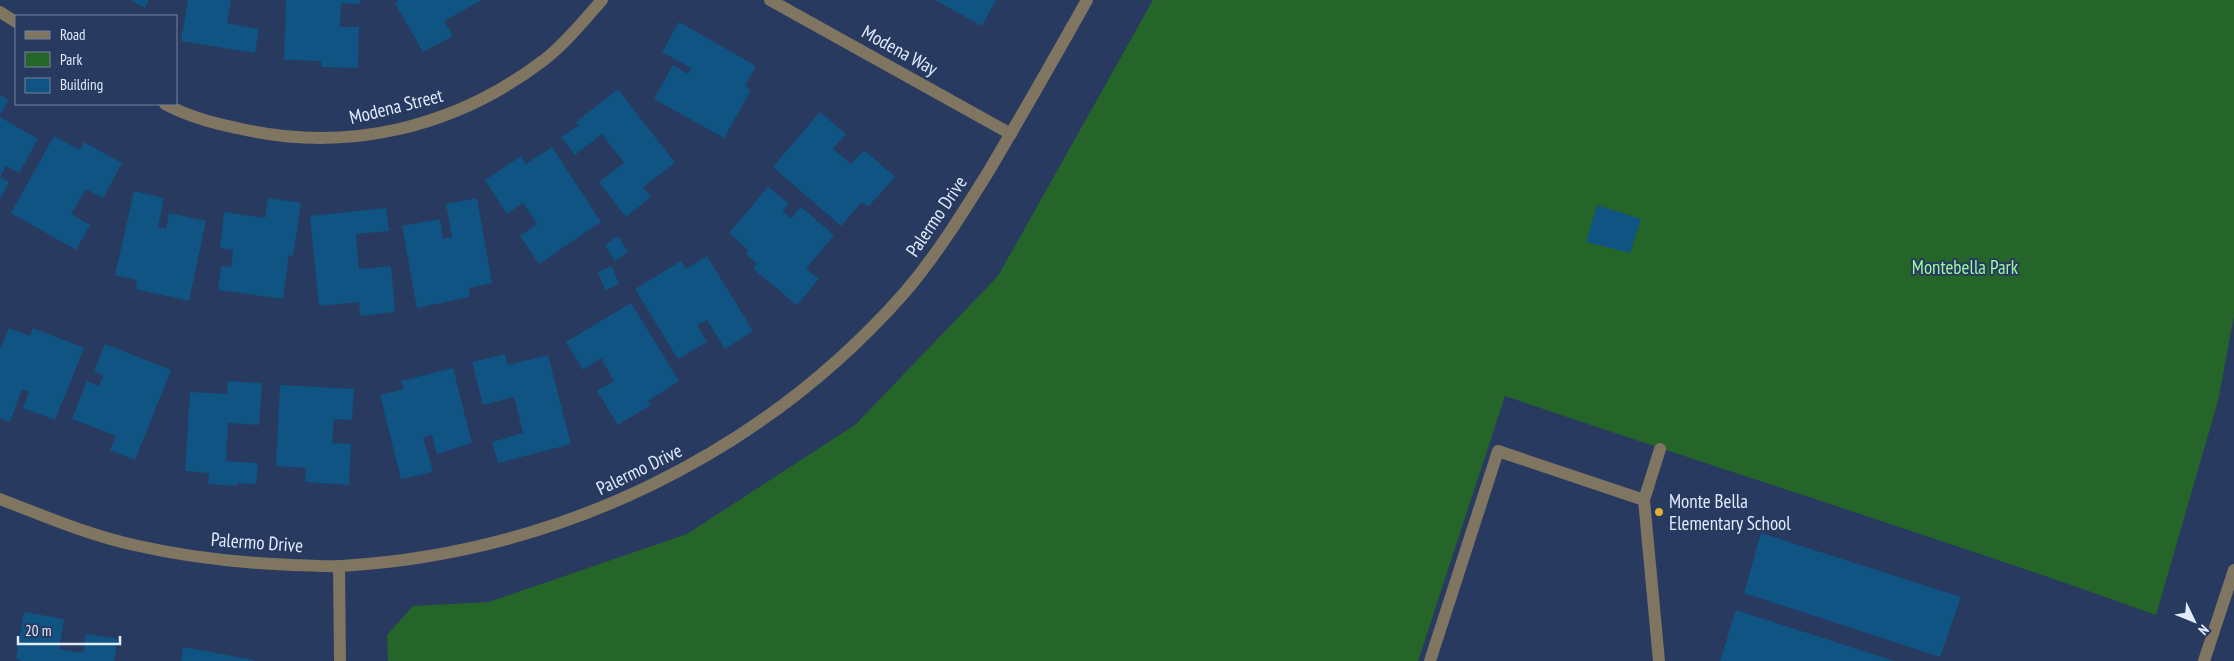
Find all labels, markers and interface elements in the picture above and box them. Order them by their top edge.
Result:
legend [15,15,178,105]
street label: Modena Way [858,19,943,81]
text: Road [60,25,86,44]
text: Park [60,50,82,69]
text: Building [60,75,103,94]
street label: Modena Street [347,83,446,129]
street label: Palermo Drive [900,171,972,261]
park label: Montebella Park [1912,255,2019,279]
street label: Palermo Drive [592,438,686,500]
place label: Monte Bella Elementary School [1669,489,1791,535]
marker: Monte Bella Elementary School [1653,506,1665,518]
street label: Palermo Drive [210,527,304,557]
north arrow [2169,596,2219,646]
scale bar [18,614,120,646]
text: 20 m [25,621,51,640]
text: N [2194,621,2213,639]

